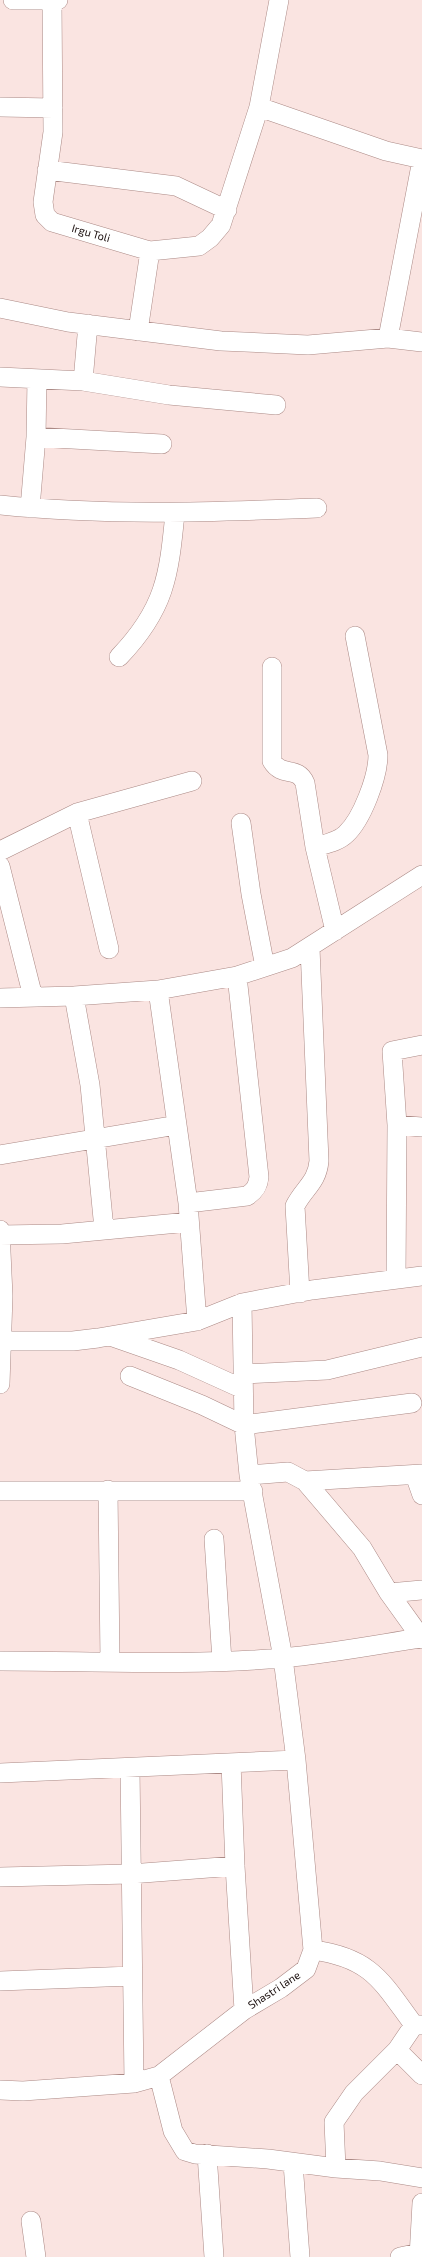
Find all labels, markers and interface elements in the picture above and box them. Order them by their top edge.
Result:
street label: Irgu Toli [70,221,112,244]
street label: Shastri lane [245,1968,302,2011]

